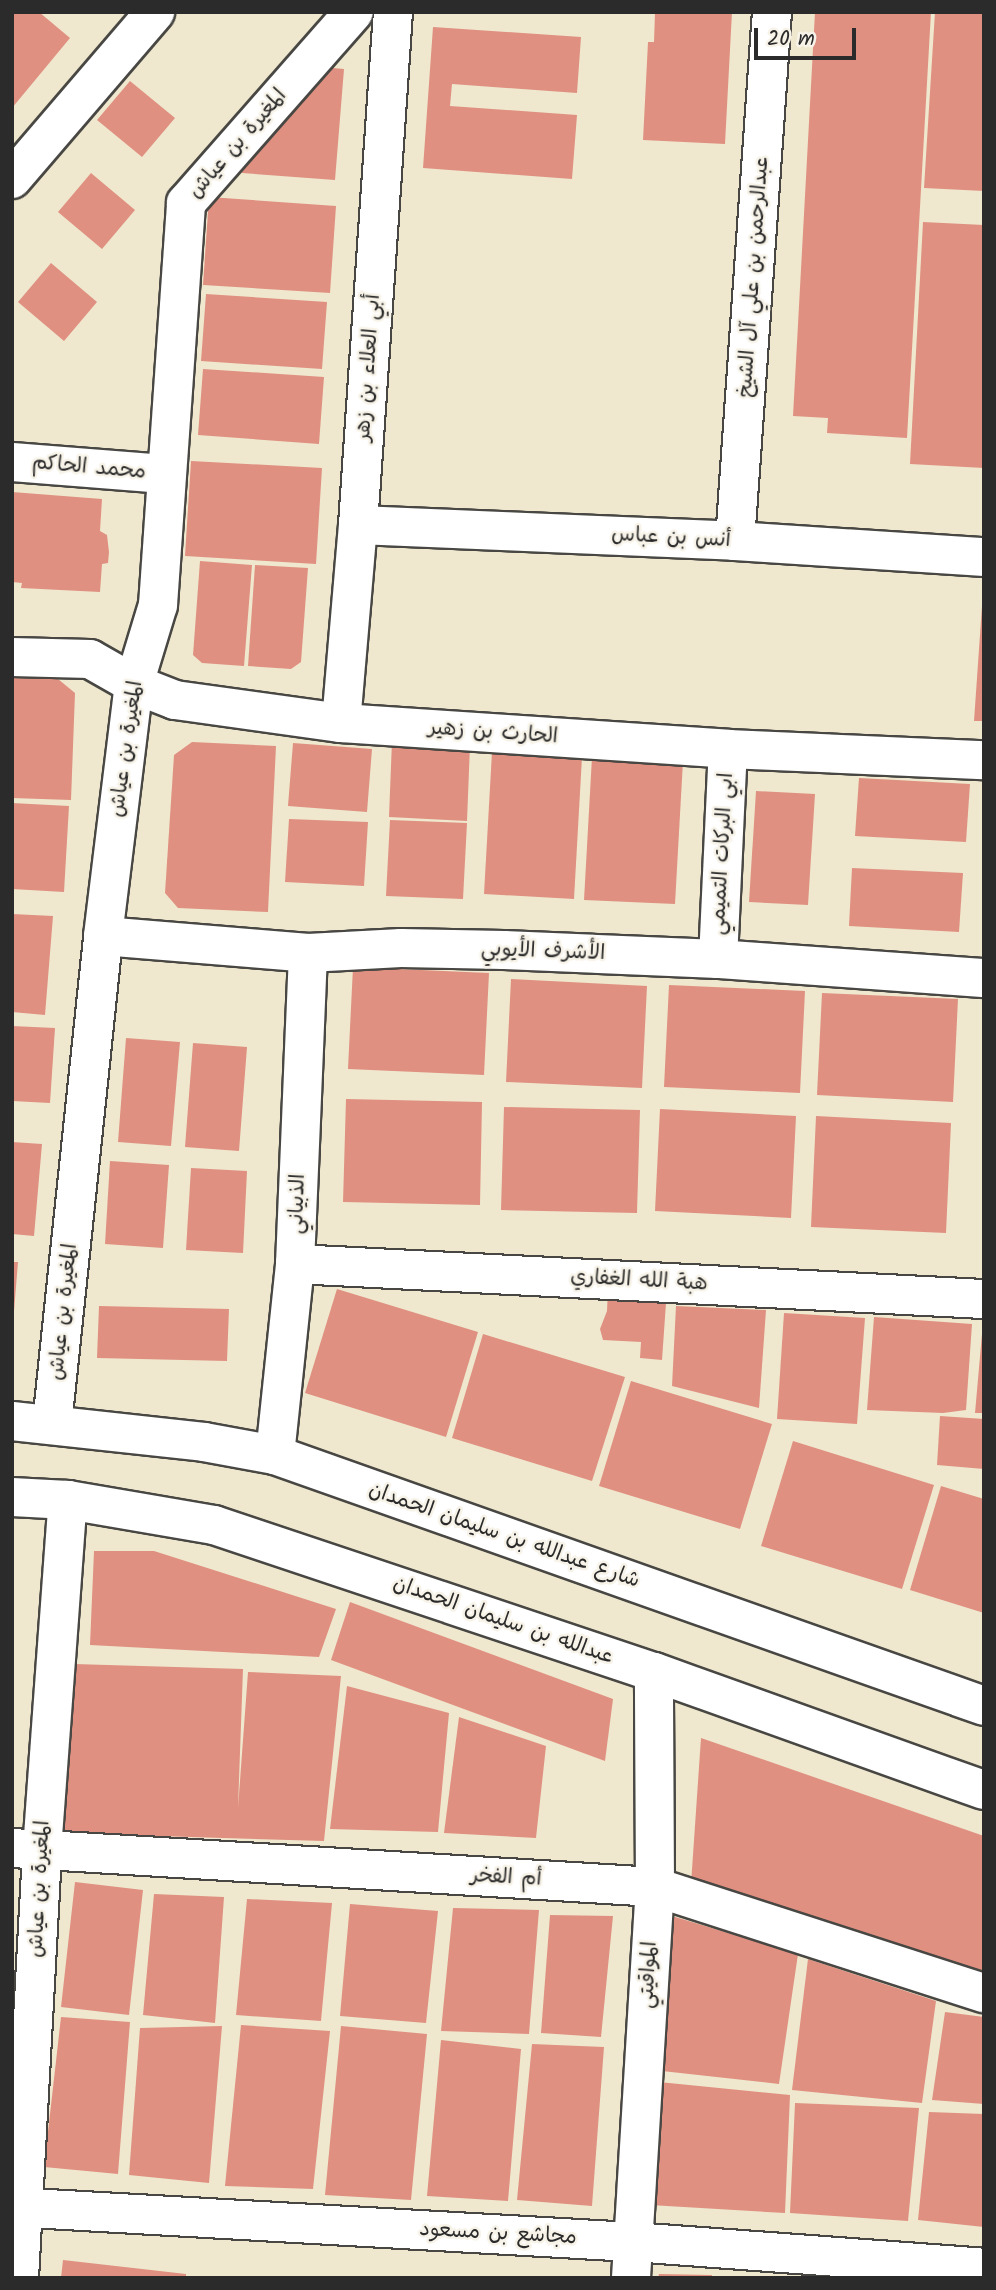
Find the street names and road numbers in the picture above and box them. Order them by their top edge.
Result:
street label: المغيرة بن عياش [183,84,293,204]
street label: عبدالرحمن بن علي آل الشيخ [733,156,775,398]
street label: أبي العلاء بن زهر [351,293,387,443]
street label: محمد الحاكم [31,450,147,486]
street label: أنس بن عباس [611,522,731,554]
street label: المغيرة بن عياش [105,679,149,819]
street label: الحارث بن زهير [427,716,559,750]
street label: ابي البركات التميمي [706,772,740,936]
street label: الأشرف الأيوبي [480,937,606,967]
street label: الذبياني [284,1173,312,1235]
street label: المغيرة بن عياش [44,1242,84,1382]
street label: هبة الله الغفاري [570,1265,708,1297]
street label: شارع عبدالله بن سليمان الحمدان [365,1478,643,1594]
street label: عبدالله بن سليمان الحمدان [390,1571,616,1671]
street label: المغيرة بن عياش [24,1820,56,1958]
street label: أم الفخر [470,1864,542,1892]
street label: المواقيتي [635,1941,663,2009]
street label: مجاشع بن مسعود [419,2217,577,2251]

